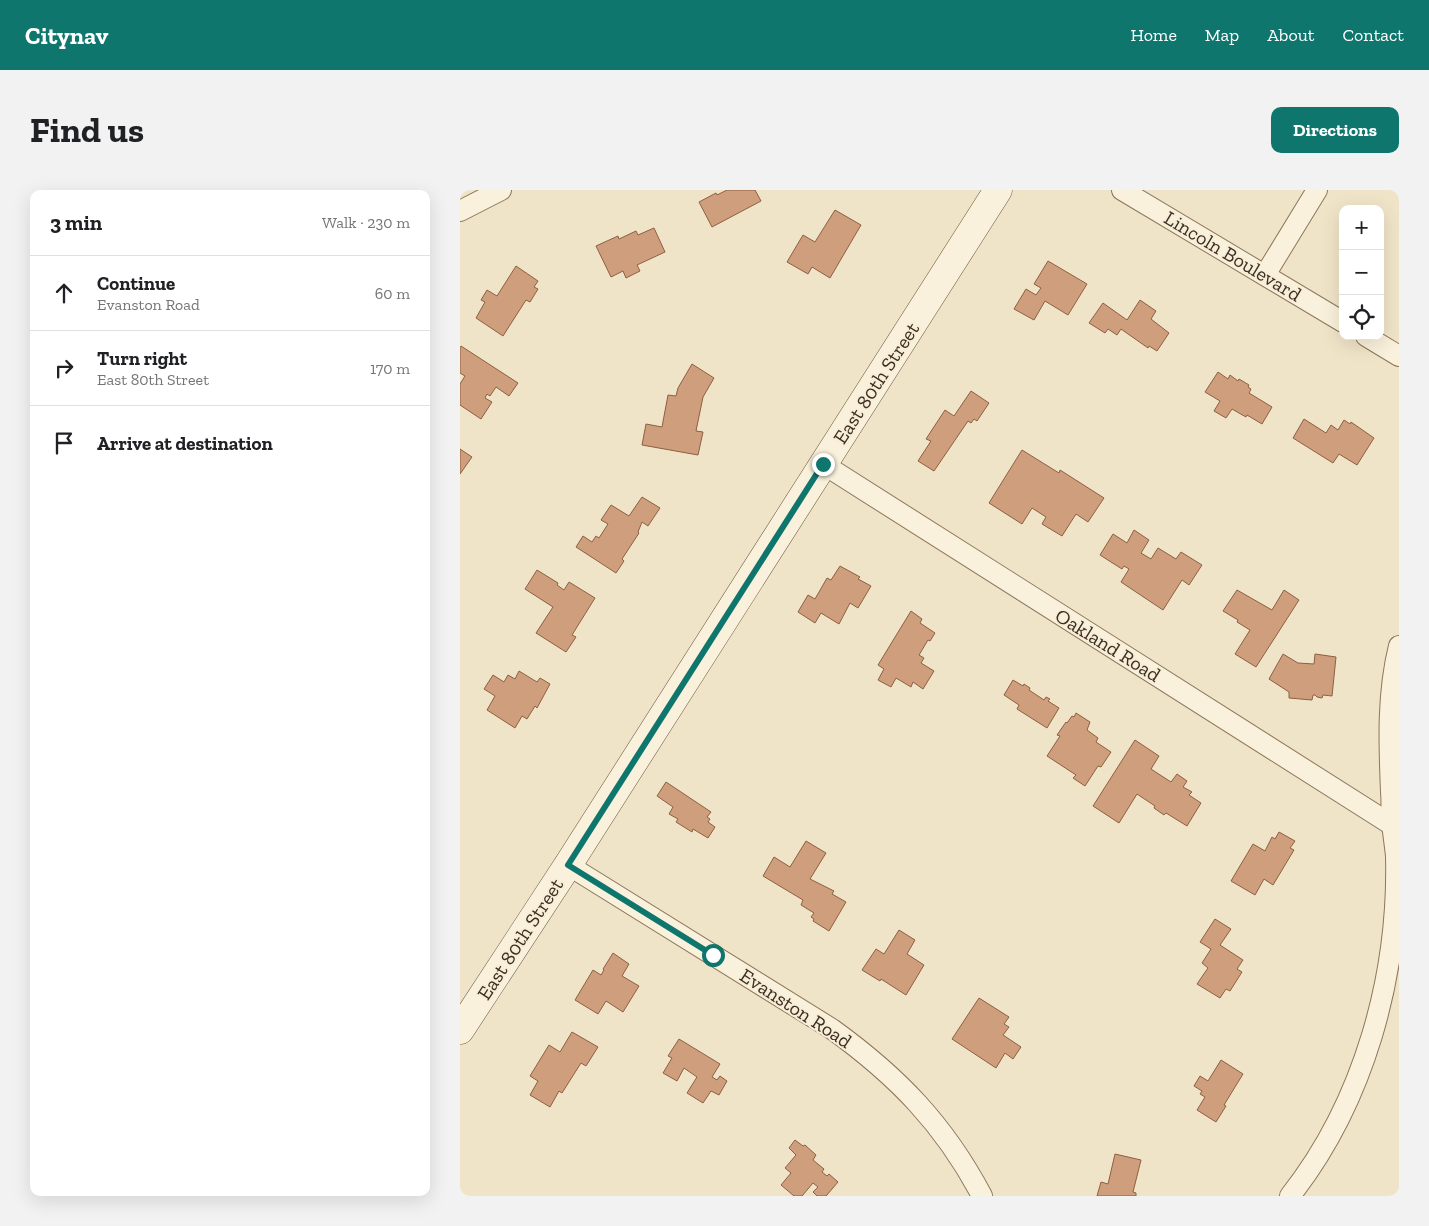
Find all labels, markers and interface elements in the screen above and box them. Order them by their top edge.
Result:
text: Citynav [25,21,108,50]
text: Home [1130,24,1177,46]
text: Map [1205,24,1239,46]
text: About [1267,24,1314,46]
text: Contact [1342,24,1404,46]
button: Directions [1271,107,1399,153]
text: Find us [30,109,144,151]
map controls [1339,205,1384,340]
button: + [1339,205,1384,250]
street label: Lincoln Boulevard [1160,206,1306,306]
text: 3 min [50,210,102,235]
text: Walk · 230 m [322,213,410,232]
button: − [1339,250,1384,295]
text: Continue [97,272,175,295]
icon: ahead [50,279,78,307]
text: 60 m [375,284,410,303]
text: Evanston Road [97,295,200,314]
button: locate [1339,295,1384,340]
street label: East 80th Street [828,317,925,448]
text: Turn right [97,347,187,370]
icon: right [50,354,78,382]
text: 170 m [370,359,410,378]
text: East 80th Street [97,370,209,389]
icon: arrive [50,429,78,457]
text: Arrive at destination [97,432,273,455]
route end [812,453,835,476]
street label: Oakland Road [1051,603,1165,687]
street label: East 80th Street [472,873,569,1004]
route start [702,944,725,967]
street label: Evanston Road [736,963,856,1053]

